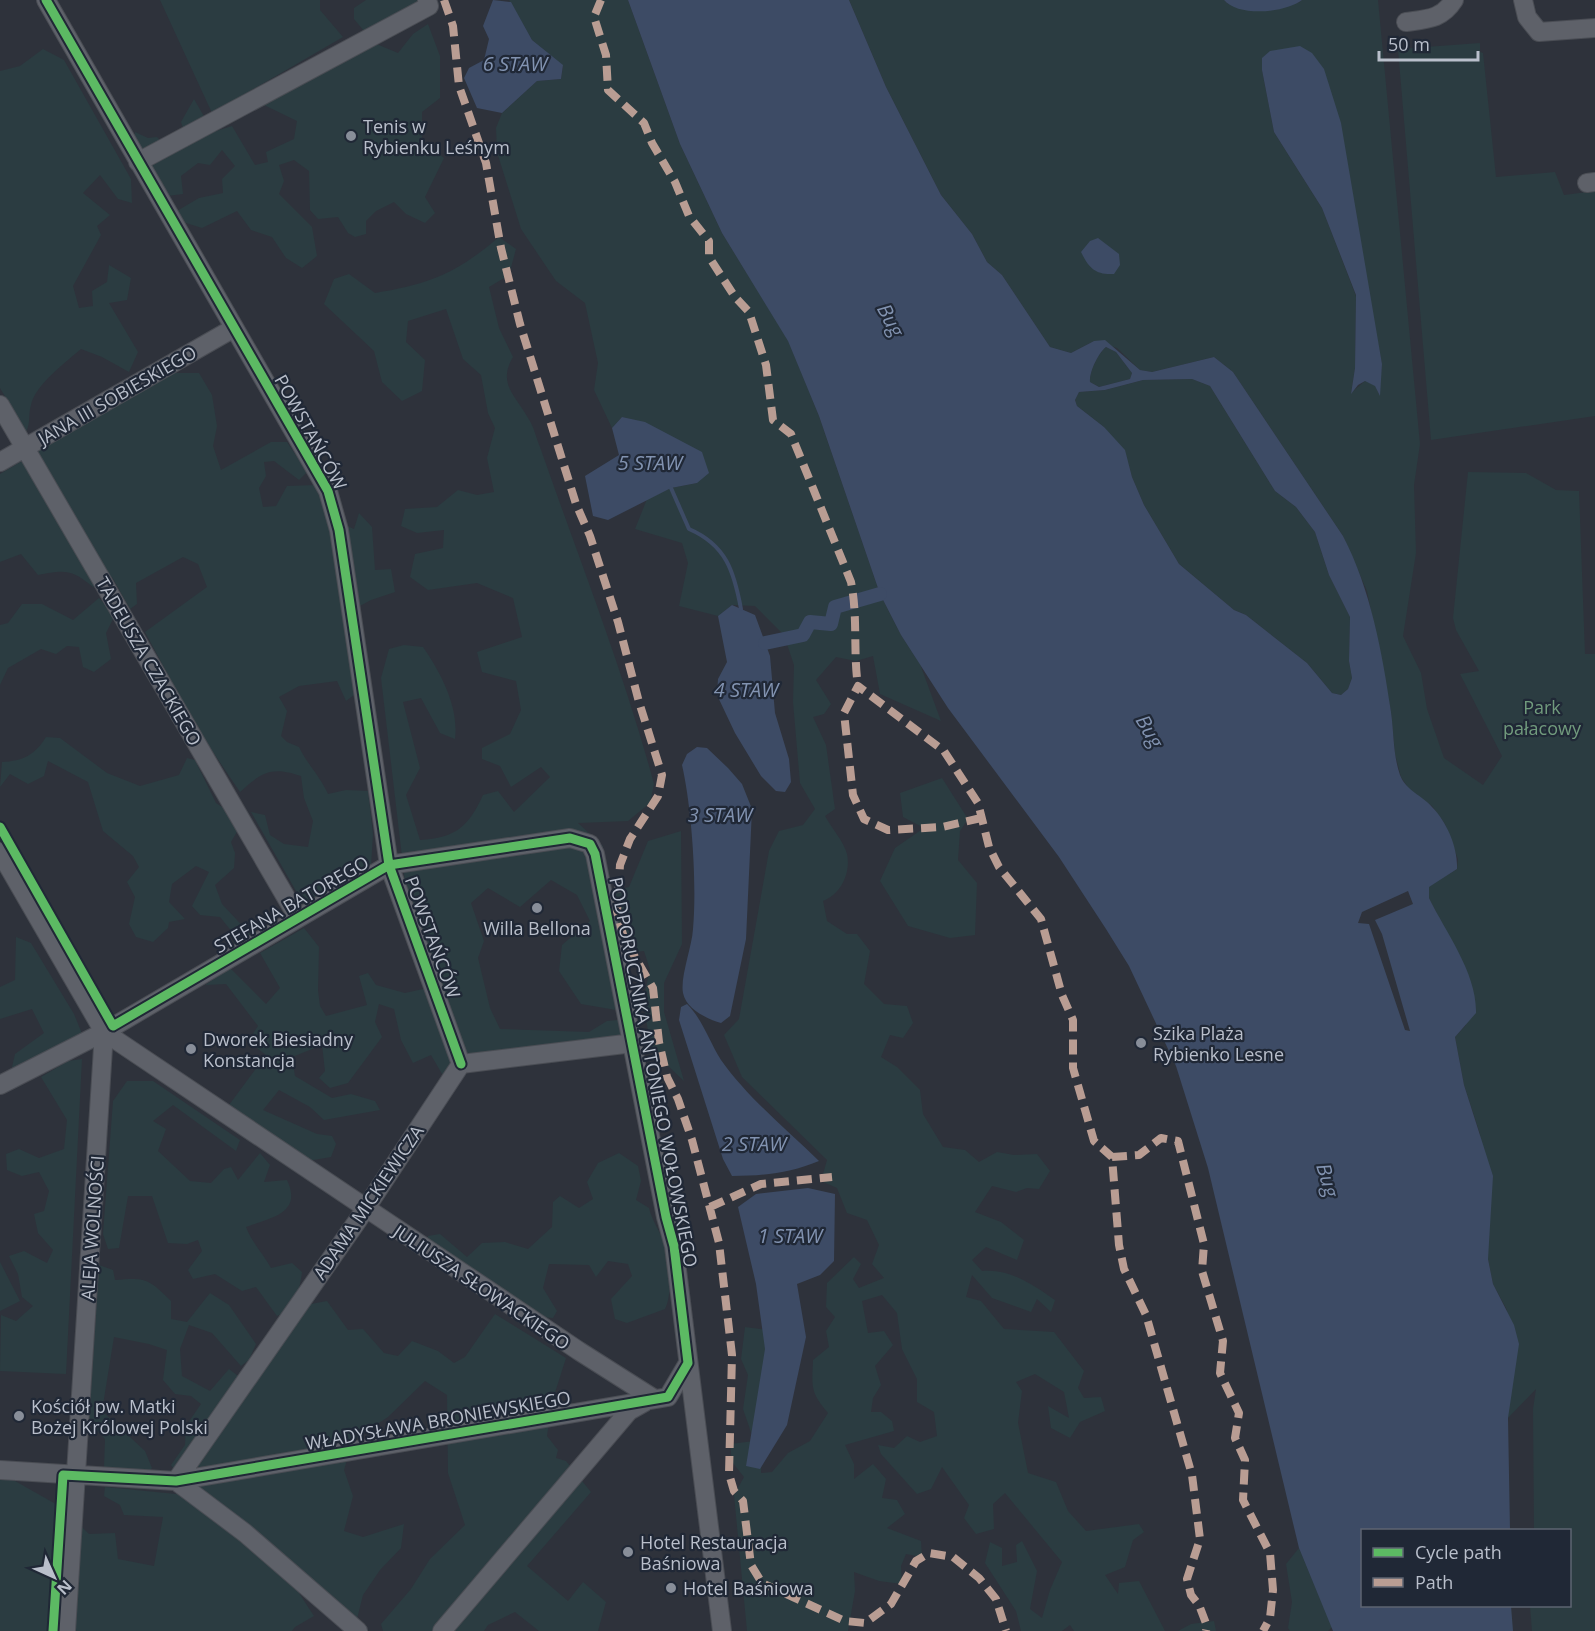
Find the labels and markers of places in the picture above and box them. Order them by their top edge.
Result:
place label: Tenis w Rybienku Leśnym [363,114,510,159]
marker: Tenis w Rybienku Leśnym [344,129,358,143]
marker: Willa Bellona [530,901,544,915]
place label: Willa Bellona [483,916,591,940]
place label: Szika Plaża Rybienko Lesne [1153,1021,1284,1066]
place label: Dworek Biesiadny Konstancja [203,1027,354,1072]
marker: Szika Plaża Rybienko Lesne [1134,1036,1148,1050]
marker: Dworek Biesiadny Konstancja [184,1042,198,1056]
place label: Kościół pw. Matki Bożej Królowej Polski [31,1394,208,1439]
marker: Kościół pw. Matki Bożej Królowej Polski [12,1409,26,1423]
place label: Hotel Restauracja Baśniowa [640,1530,788,1575]
marker: Hotel Restauracja Baśniowa [621,1545,635,1559]
place label: Hotel Baśniowa [683,1576,813,1600]
marker: Hotel Baśniowa [664,1581,678,1595]

